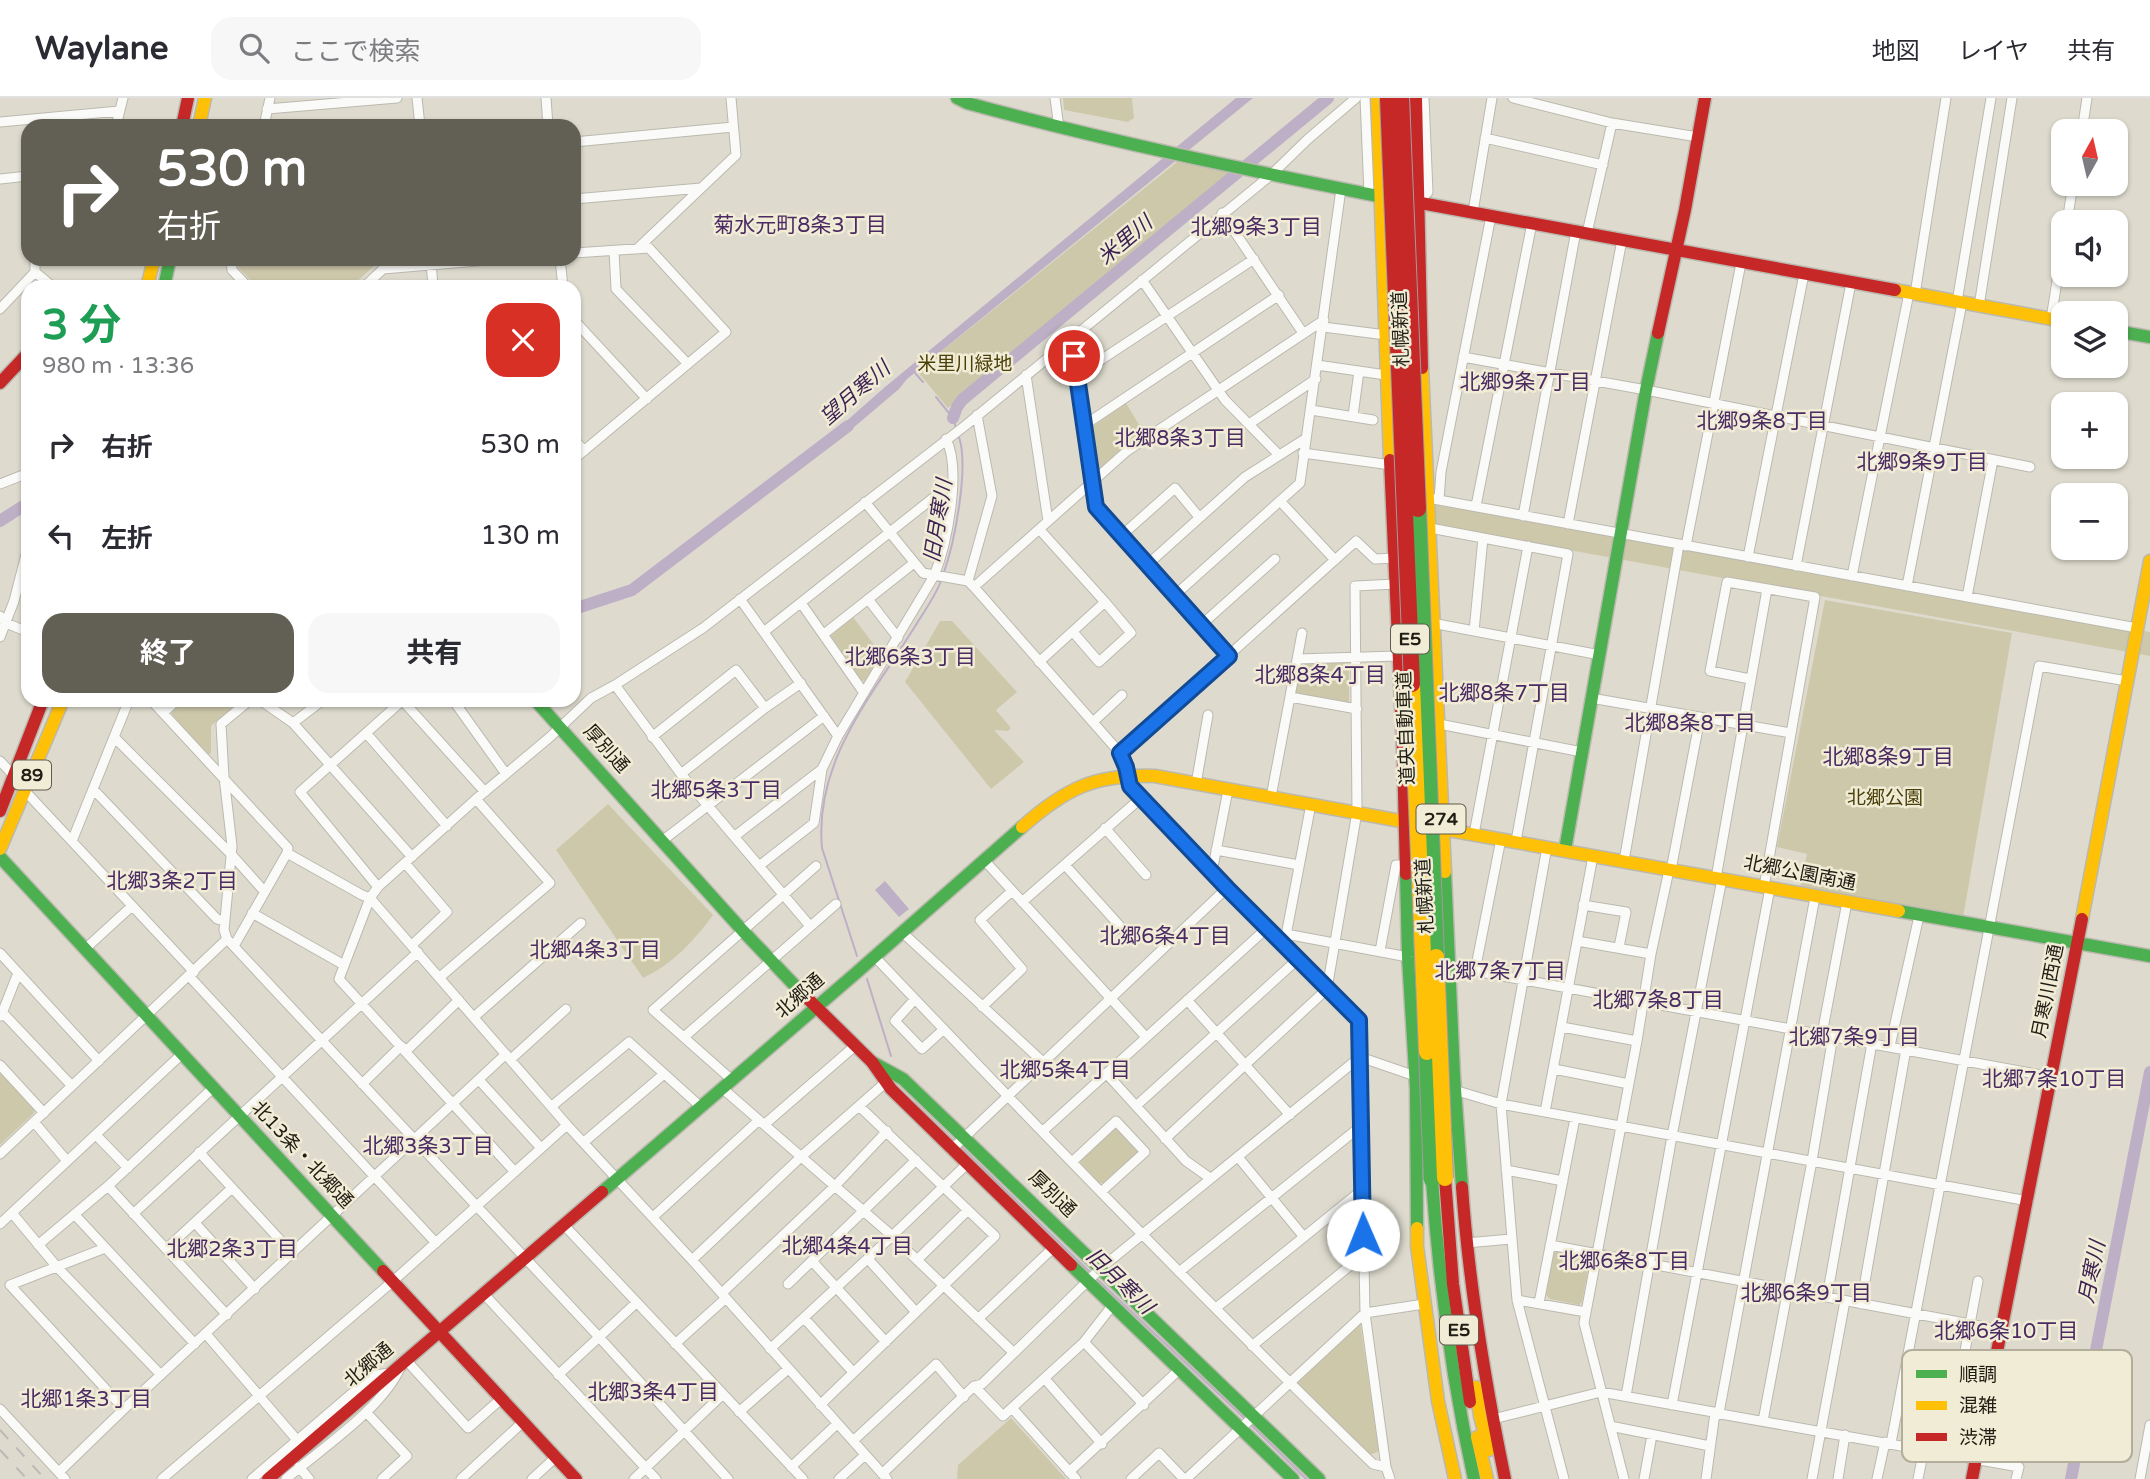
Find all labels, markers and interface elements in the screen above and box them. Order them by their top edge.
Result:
search box [211,17,701,80]
text: Waylane [35,29,169,68]
icon: search [235,29,273,67]
text: ここで検索 [291,36,421,67]
text: 地図 [1872,37,1920,66]
text: レイヤ [1958,37,2029,66]
text: 共有 [2067,37,2115,66]
north arrow [2051,119,2128,196]
map controls [2051,119,2128,560]
text: 530 m [157,140,307,199]
icon: right [42,147,133,238]
text: 右折 [157,208,221,246]
water label: 米里川 [1093,209,1159,270]
button: sound [2051,210,2128,287]
district label: 菊水元町8条3丁目 [713,213,887,238]
district label: 北郷9条3丁目 [1190,215,1322,240]
street label: 札幌新道 [1389,291,1413,367]
text: 3 分 [42,300,121,351]
button: layers [2051,301,2128,378]
button: close [486,303,560,377]
pin [1044,326,1104,386]
icon: arrive [1055,337,1093,375]
text: 980 m · 13:36 [42,352,194,380]
park label: 米里川緑地 [917,353,1013,375]
water label: 望月寒川 [815,355,897,430]
district label: 北郷9条7丁目 [1459,370,1591,395]
button: + [2051,392,2128,469]
district label: 北郷9条8丁目 [1696,409,1828,434]
icon: right [42,426,80,464]
district label: 北郷8条3丁目 [1114,426,1246,451]
text: 530 m [480,429,560,460]
text: 右折 [101,432,153,463]
district label: 北郷9条9丁目 [1856,450,1988,475]
water label: 旧月寒川 [920,476,958,565]
button: − [2051,483,2128,560]
icon: left [42,517,80,555]
text: 130 m [480,520,560,551]
text: 左折 [101,523,153,554]
button: 終了 [42,613,294,693]
button: 共有 [308,613,560,693]
road number: E5 [1391,624,1429,654]
district label: 北郷6条3丁目 [844,645,976,670]
district label: 北郷8条4丁目 [1254,663,1386,688]
street label: 道央自動車道 [1393,671,1419,785]
district label: 北郷8条7丁目 [1438,681,1570,706]
district label: 北郷8条8丁目 [1624,711,1756,736]
street label: 厚別通 [579,720,634,777]
district label: 北郷8条9丁目 [1822,745,1954,770]
road number: 89 [13,760,51,790]
district label: 北郷5条3丁目 [650,778,782,803]
park label: 北郷公園 [1847,787,1923,809]
road number: 274 [1416,804,1466,834]
street label: 北郷公園南通 [1742,851,1858,895]
street label: 札幌新道 [1412,857,1438,934]
district label: 北郷3条2丁目 [106,869,238,894]
district label: 北郷6条4丁目 [1099,924,1231,949]
district label: 北郷4条3丁目 [529,938,661,963]
street label: 月寒川西通 [2028,942,2068,1040]
district label: 北郷7条7丁目 [1434,959,1566,984]
street label: 北郷通 [771,969,828,1023]
district label: 北郷7条8丁目 [1592,988,1724,1013]
district label: 北郷7条9丁目 [1788,1025,1920,1050]
district label: 北郷5条4丁目 [999,1058,1131,1083]
district label: 北郷7条10丁目 [1982,1067,2126,1092]
street label: 北13条・北郷通 [247,1097,357,1213]
district label: 北郷3条3丁目 [362,1134,494,1159]
street label: 厚別通 [1024,1166,1080,1221]
position arrow [1326,1198,1400,1272]
district label: 北郷4条4丁目 [781,1234,913,1259]
district label: 北郷2条3丁目 [166,1237,298,1262]
water label: 月寒川 [2074,1237,2111,1305]
water label: 旧月寒川 [1081,1243,1160,1321]
district label: 北郷6条8丁目 [1558,1249,1690,1274]
district label: 北郷6条9丁目 [1740,1281,1872,1306]
road number: E5 [1440,1316,1478,1344]
district label: 北郷6条10丁目 [1934,1319,2078,1344]
street label: 北郷通 [340,1338,398,1392]
legend [1902,1350,2132,1462]
text: 順調 [1959,1364,1997,1386]
district label: 北郷3条4丁目 [587,1380,719,1405]
district label: 北郷1条3丁目 [20,1387,152,1412]
text: 混雑 [1959,1395,1997,1417]
text: 渋滞 [1959,1427,1997,1449]

